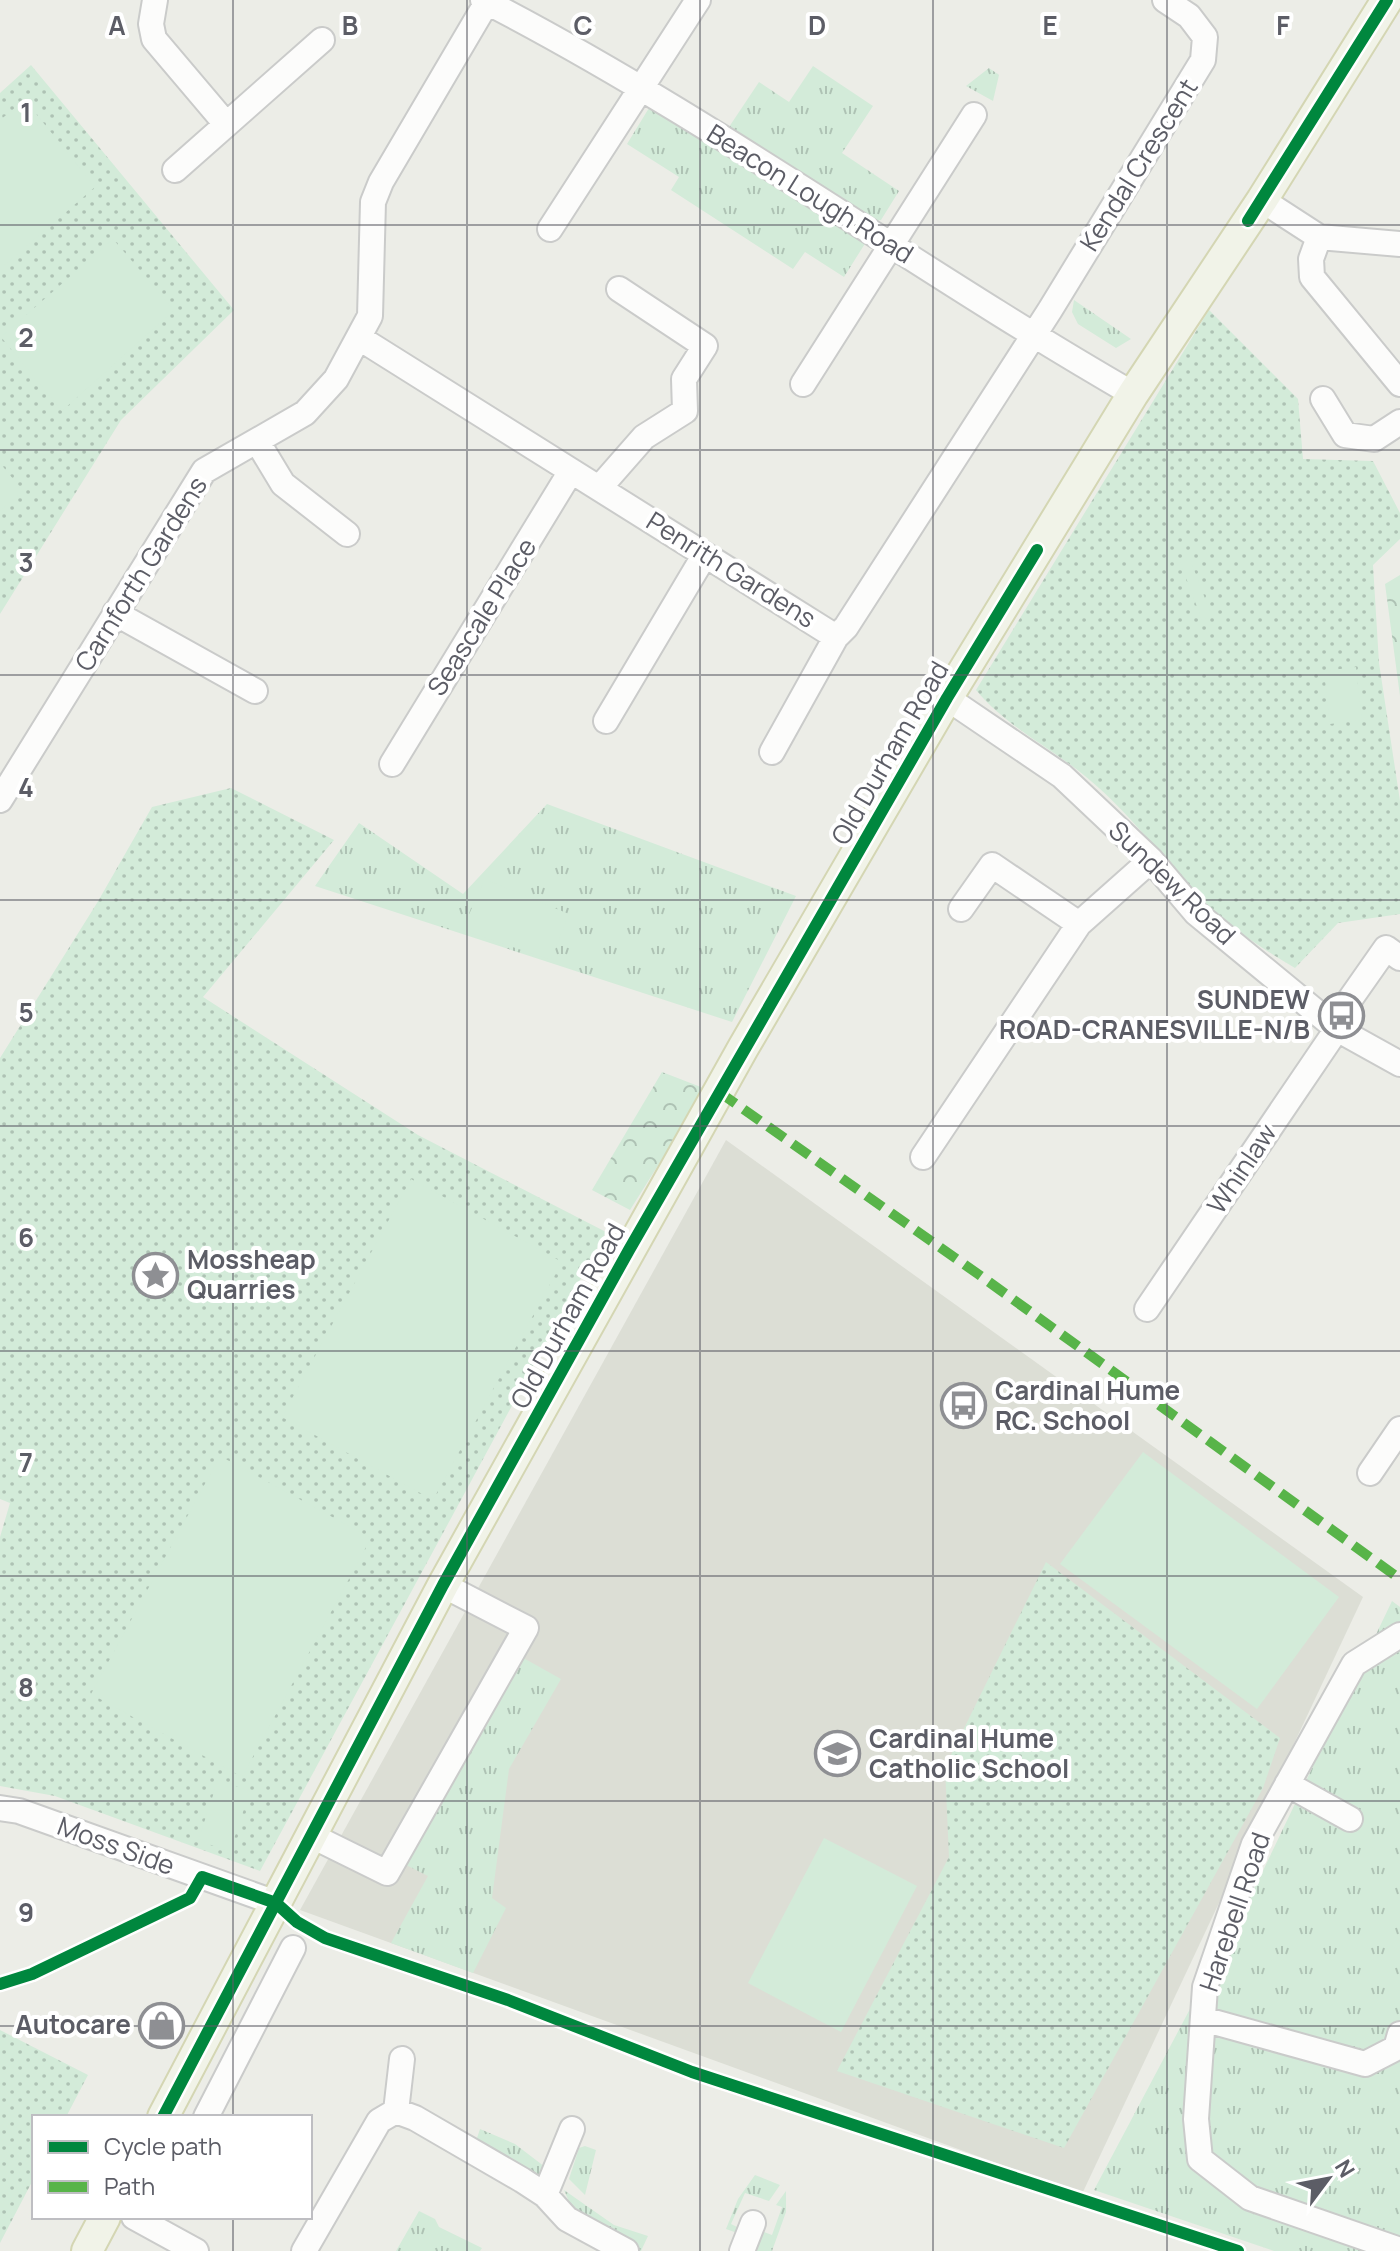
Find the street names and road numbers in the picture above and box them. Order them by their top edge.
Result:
street label: Kendal Crescent [1071,71,1206,258]
street label: Beacon Lough Road [700,115,921,271]
street label: Carnforth Gardens [66,469,215,678]
street label: Penrith Gardens [640,503,823,636]
street label: Seascale Place [418,531,544,702]
street label: Old Durham Road [822,654,956,851]
street label: Sundew Road [1101,812,1244,952]
street label: Whinlaw [1198,1116,1284,1220]
street label: Old Durham Road [501,1216,633,1415]
street label: Moss Side [53,1807,180,1883]
street label: Harebell Road [1190,1827,1278,1996]

